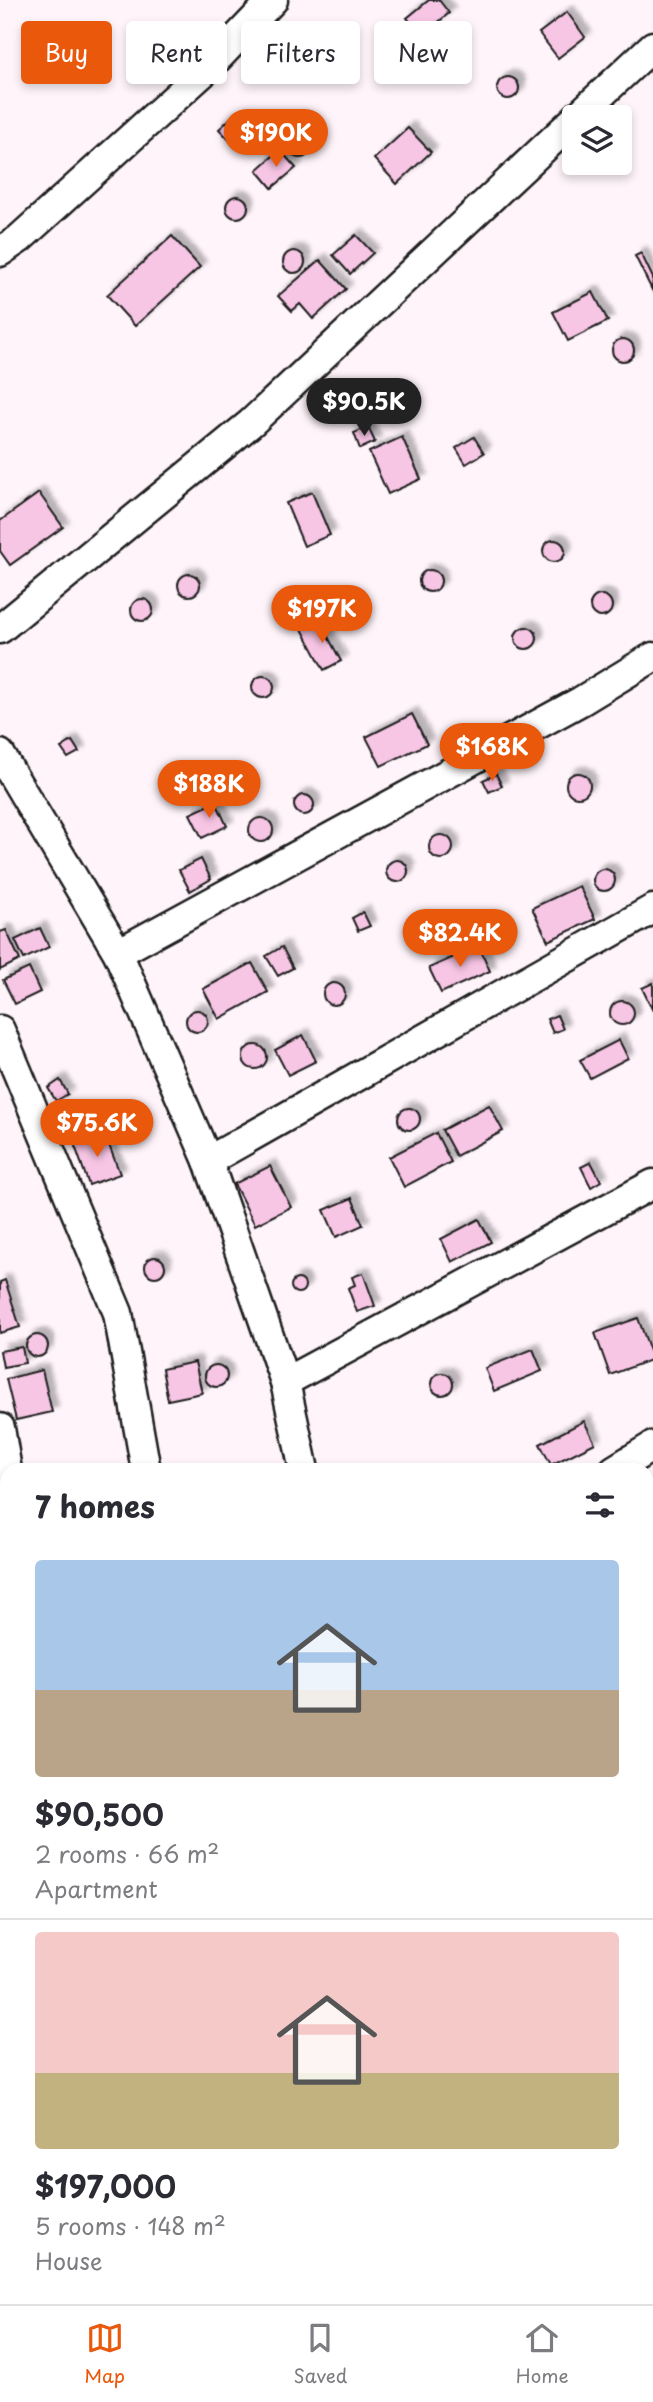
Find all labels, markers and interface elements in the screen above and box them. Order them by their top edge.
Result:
chip: Buy [21,21,112,84]
chip: Rent [126,21,227,84]
chip: Filters [241,21,360,84]
chip: New [374,21,472,84]
map controls [562,105,632,175]
button: layers [562,105,632,175]
pin: $190K [227,110,325,169]
text: $190K [240,114,312,149]
pin: $90.5K [307,378,421,438]
text: $90.5K [322,383,406,418]
pin: $197K [273,586,371,645]
text: $197K [287,590,357,625]
pin: $168K [443,724,541,783]
text: $168K [456,728,528,763]
pin: $188K [160,760,258,820]
text: $188K [174,765,244,800]
pin: $82.4K [403,909,517,969]
text: $82.4K [419,914,501,949]
pin: $75.6K [40,1100,154,1159]
text: $75.6K [56,1104,138,1139]
text: 7 homes [35,1483,155,1528]
icon: filters [581,1486,619,1524]
icon: home [264,1605,390,1731]
text: $90,500 [35,1791,164,1836]
text: 2 rooms · 66 m² [35,1836,219,1871]
text: Apartment [35,1871,158,1906]
icon: home [264,1977,390,2103]
text: $197,000 [35,2163,176,2208]
text: 5 rooms · 148 m² [35,2208,226,2243]
text: House [35,2243,102,2278]
tab: Map [84,2319,125,2389]
tab: Saved [293,2319,347,2389]
tab: Home [516,2319,569,2389]

